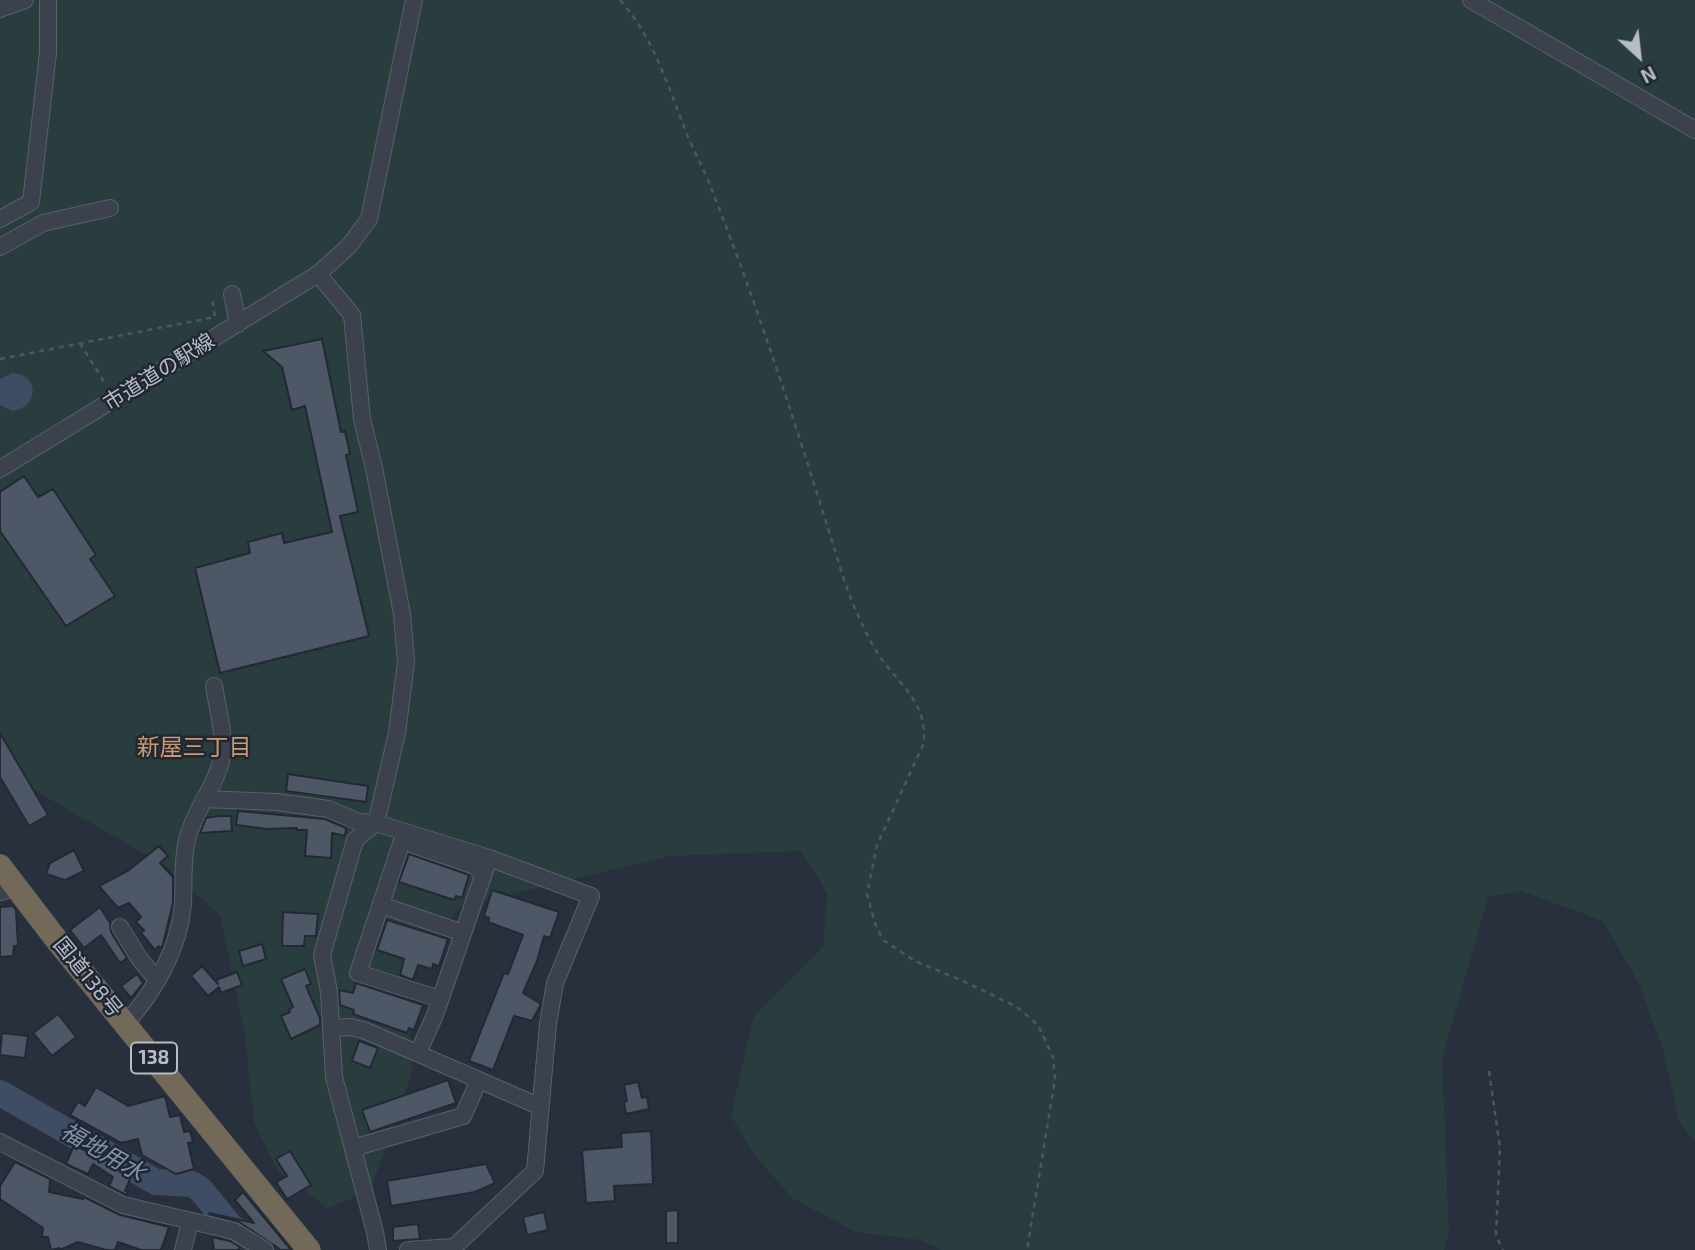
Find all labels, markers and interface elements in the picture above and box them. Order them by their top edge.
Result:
north arrow [1604,21,1674,91]
text: N [1637,62,1660,89]
street label: 市道道の駅線 [99,328,219,416]
district label: 新屋三丁目 [137,733,251,761]
street label: 国道138号 [48,932,128,1022]
road number: 138 [131,1042,177,1074]
water label: 福地用水 [56,1117,150,1187]

